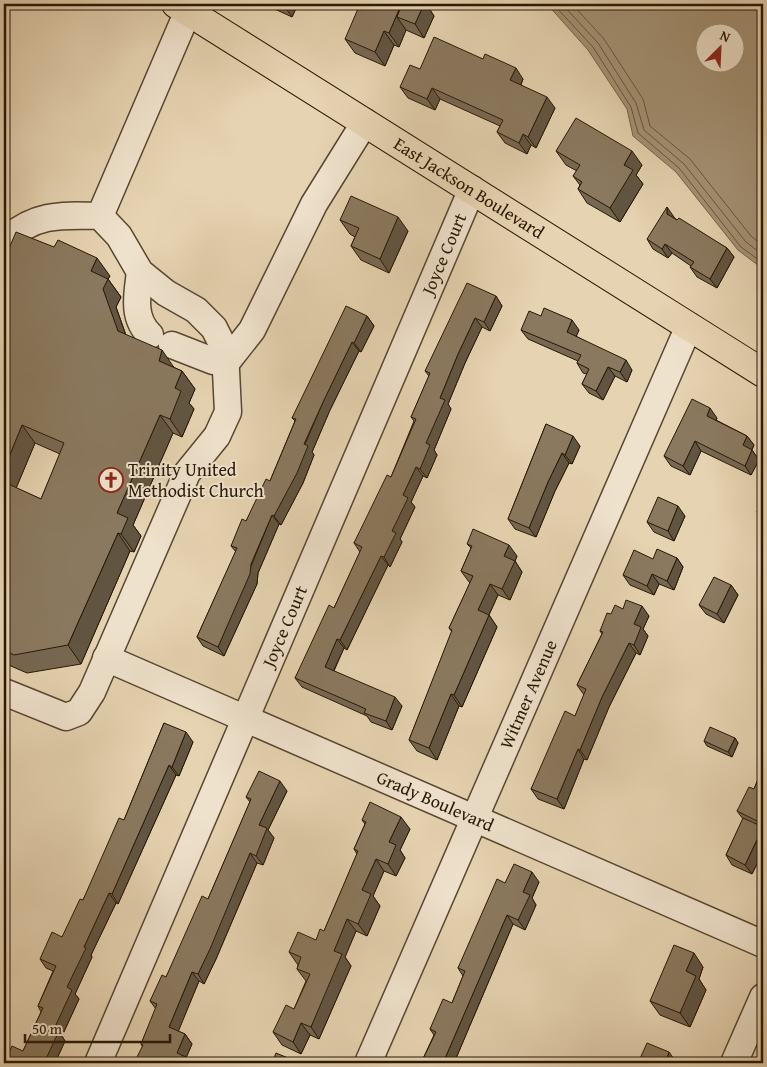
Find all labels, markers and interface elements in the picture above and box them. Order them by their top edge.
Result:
north arrow [694,22,744,72]
text: N [717,25,734,47]
street label: East Jackson Boulevard [389,130,550,245]
street label: Joyce Court [413,208,473,301]
place label: Trinity United Methodist Church [128,456,264,504]
church icon: Trinity United Methodist Church [98,467,124,493]
street label: Joyce Court [254,580,314,673]
street label: Witmer Avenue [492,635,564,753]
street label: Grady Boulevard [372,763,499,838]
scale bar [25,1012,170,1044]
text: 50 m [32,1018,63,1039]

